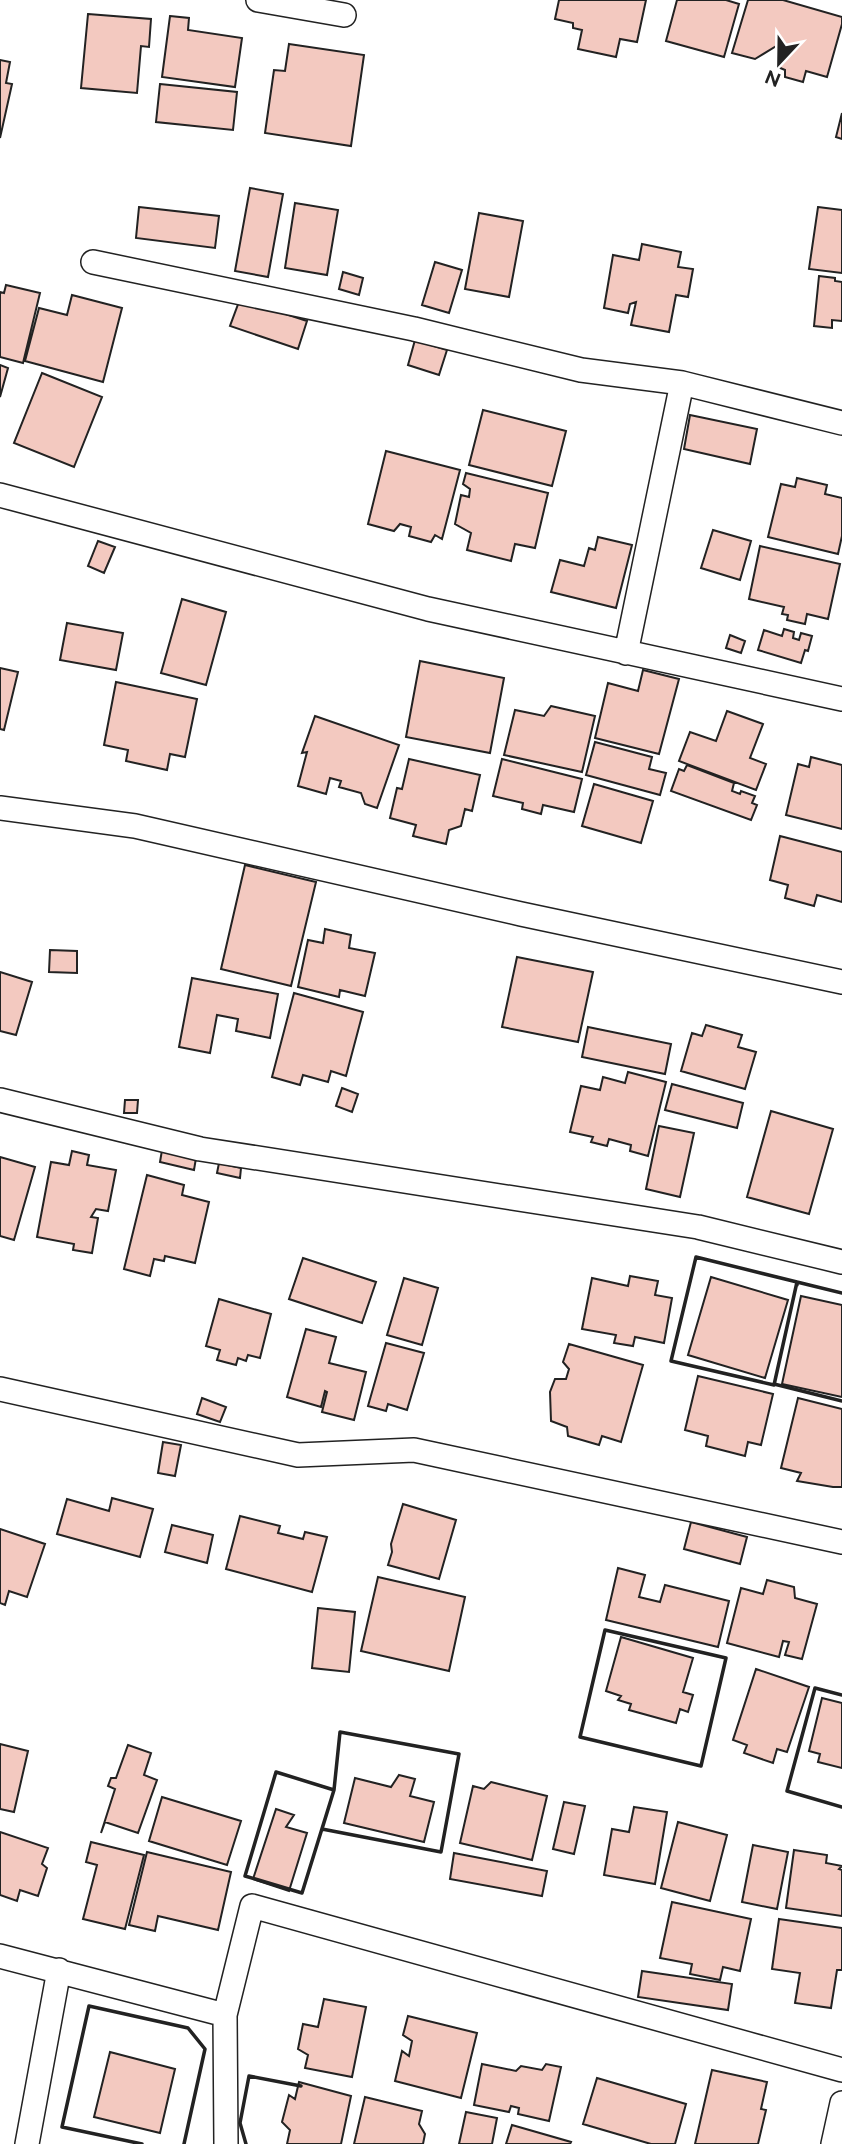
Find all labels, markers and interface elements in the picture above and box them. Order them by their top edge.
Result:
north arrow [744,28,814,98]
text: N [762,66,783,92]

